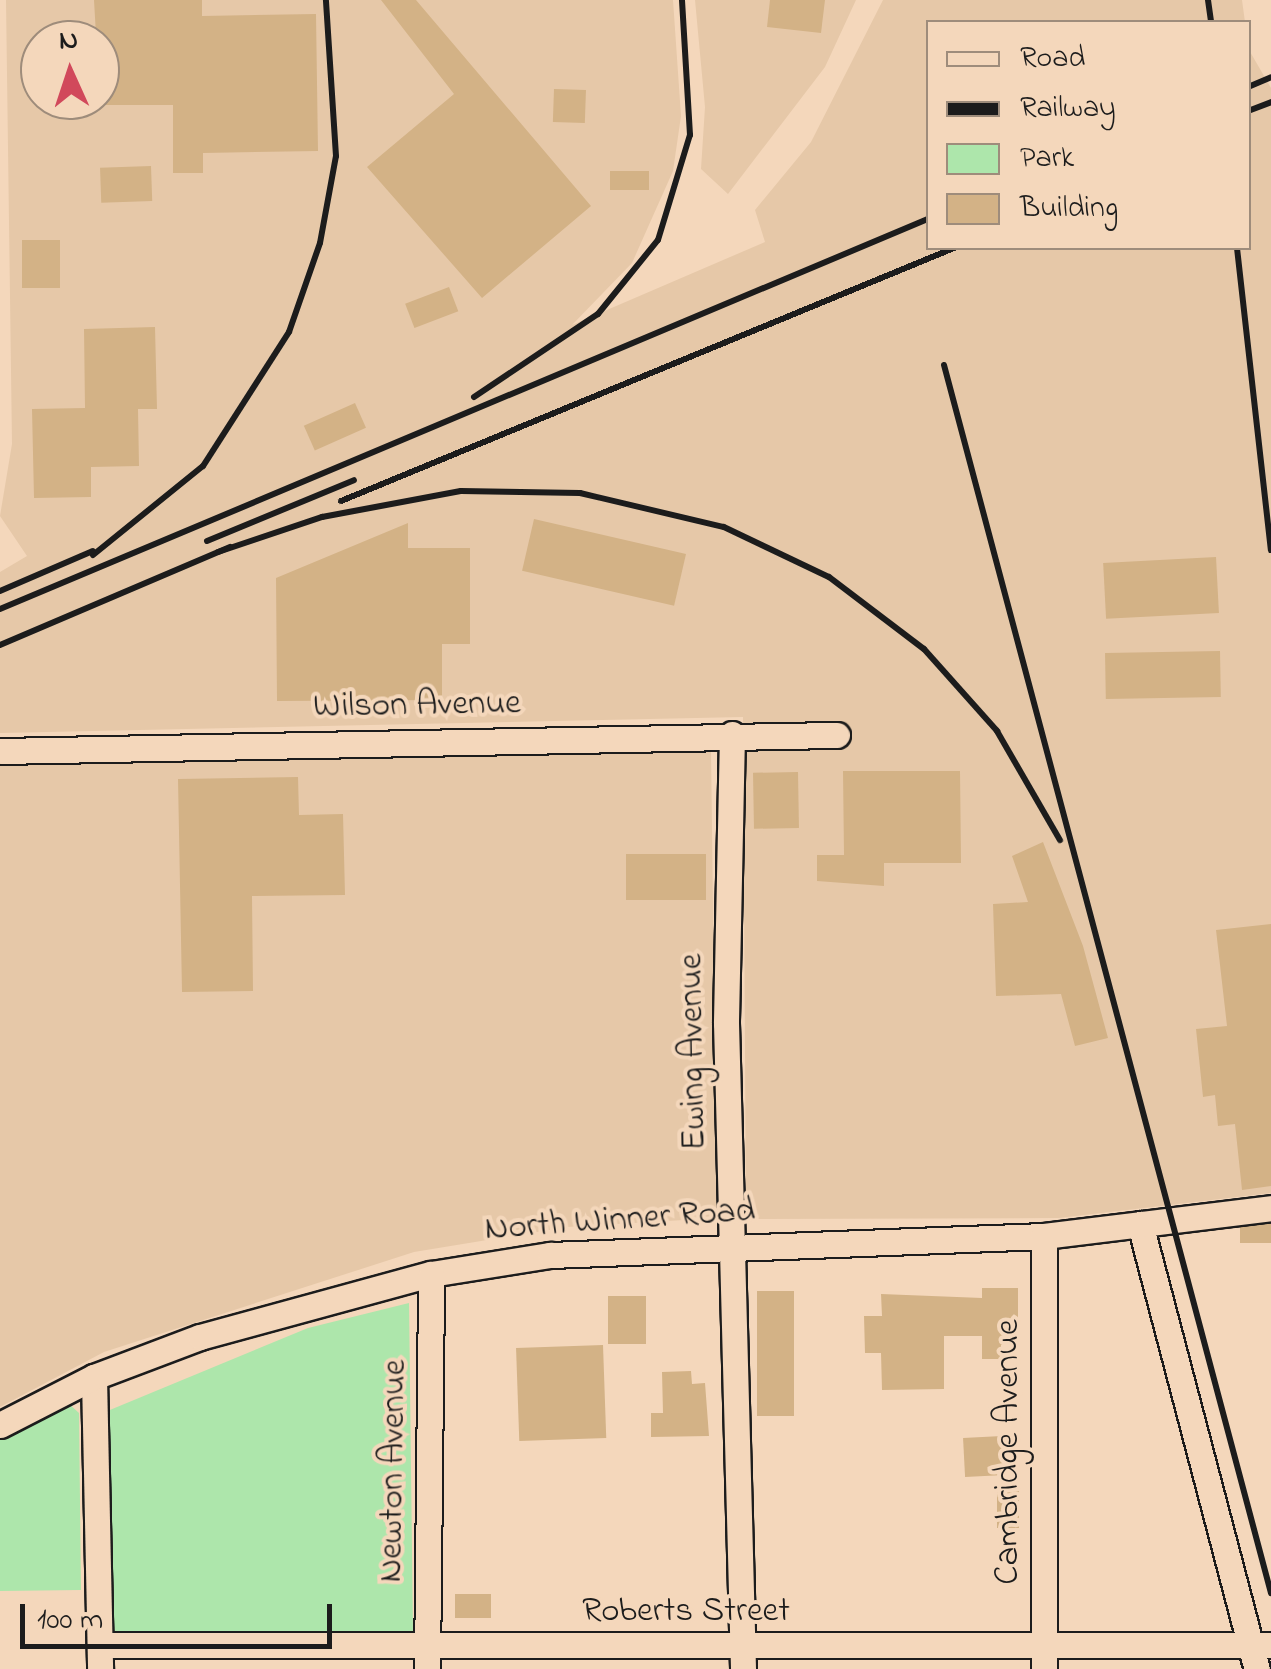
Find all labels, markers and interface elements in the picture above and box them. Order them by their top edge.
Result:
north arrow [20,20,120,120]
legend [926,20,1251,250]
text: N [58,21,79,63]
text: Road [1020,37,1085,81]
text: Railway [1020,87,1116,131]
text: Park [1020,137,1074,181]
text: Building [1020,187,1118,231]
street label: Wilson Avenue [313,683,521,729]
street label: Ewing Avenue [671,953,717,1151]
street label: North Winner Road [483,1191,757,1251]
street label: Cambridge Avenue [988,1319,1030,1585]
street label: Newton Avenue [371,1359,417,1583]
scale bar [25,1584,338,1646]
street label: Roberts Street [582,1591,790,1633]
text: 100 m [37,1599,103,1643]

